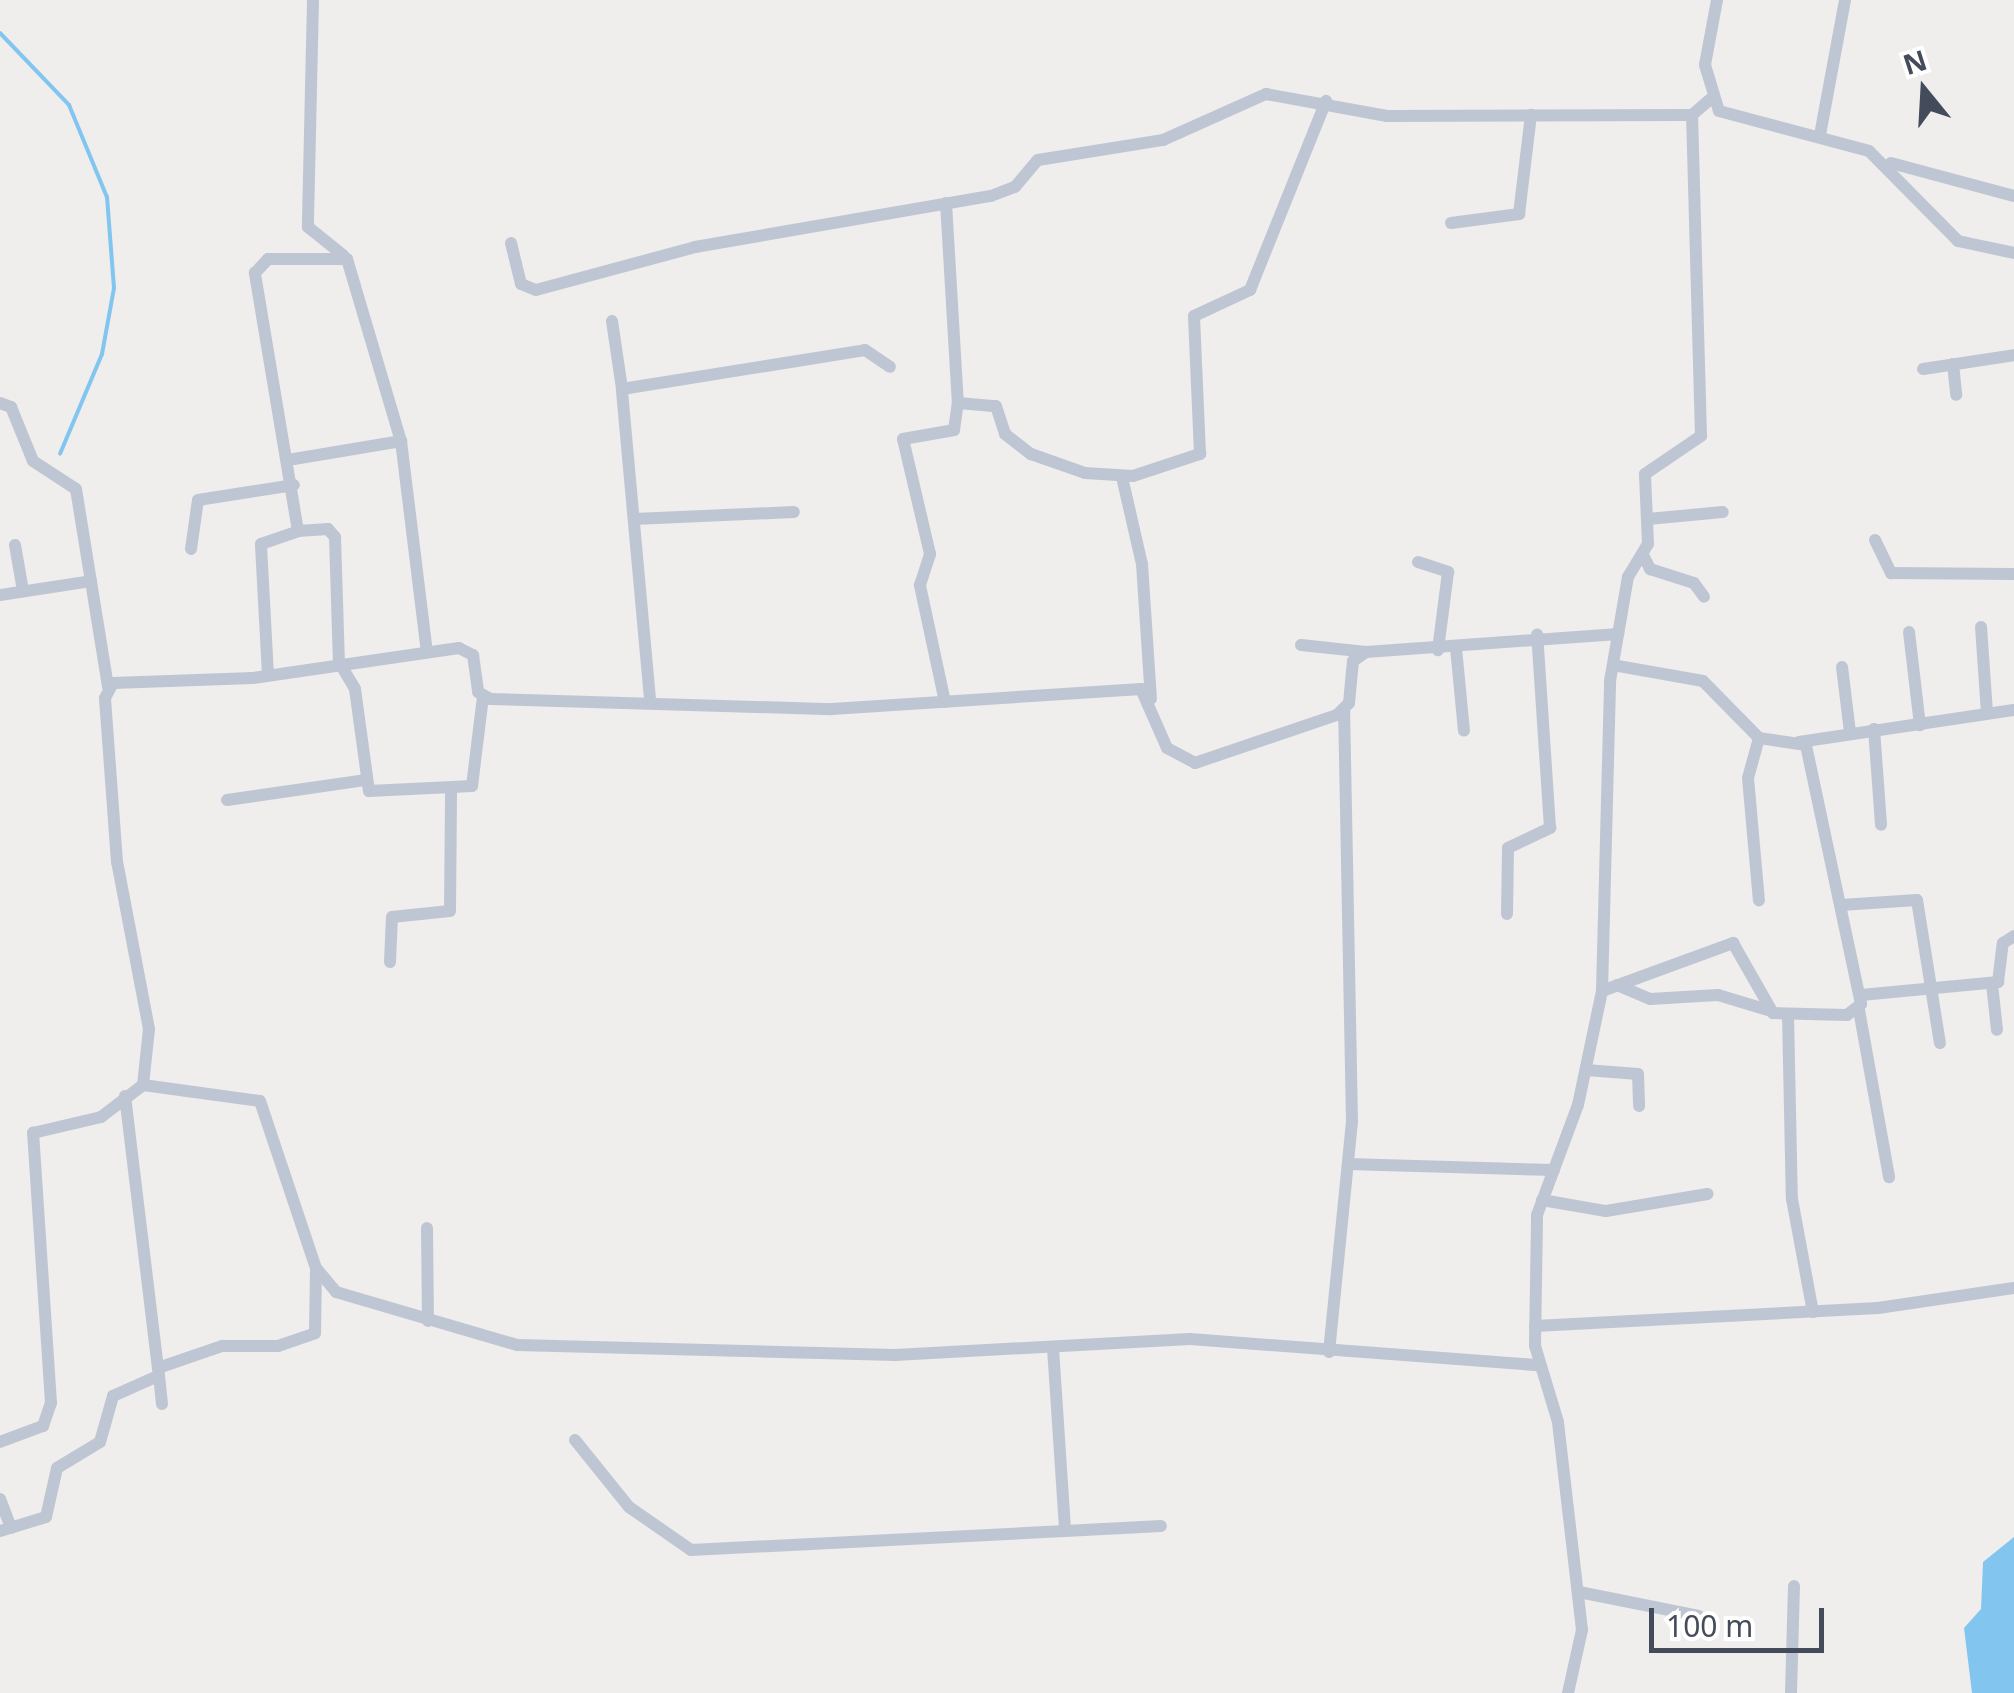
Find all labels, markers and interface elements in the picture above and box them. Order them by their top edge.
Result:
north arrow [1874,40,1974,140]
text: N [1898,40,1931,83]
scale bar [1654,1588,1829,1650]
text: 100 m [1666,1605,1753,1646]

